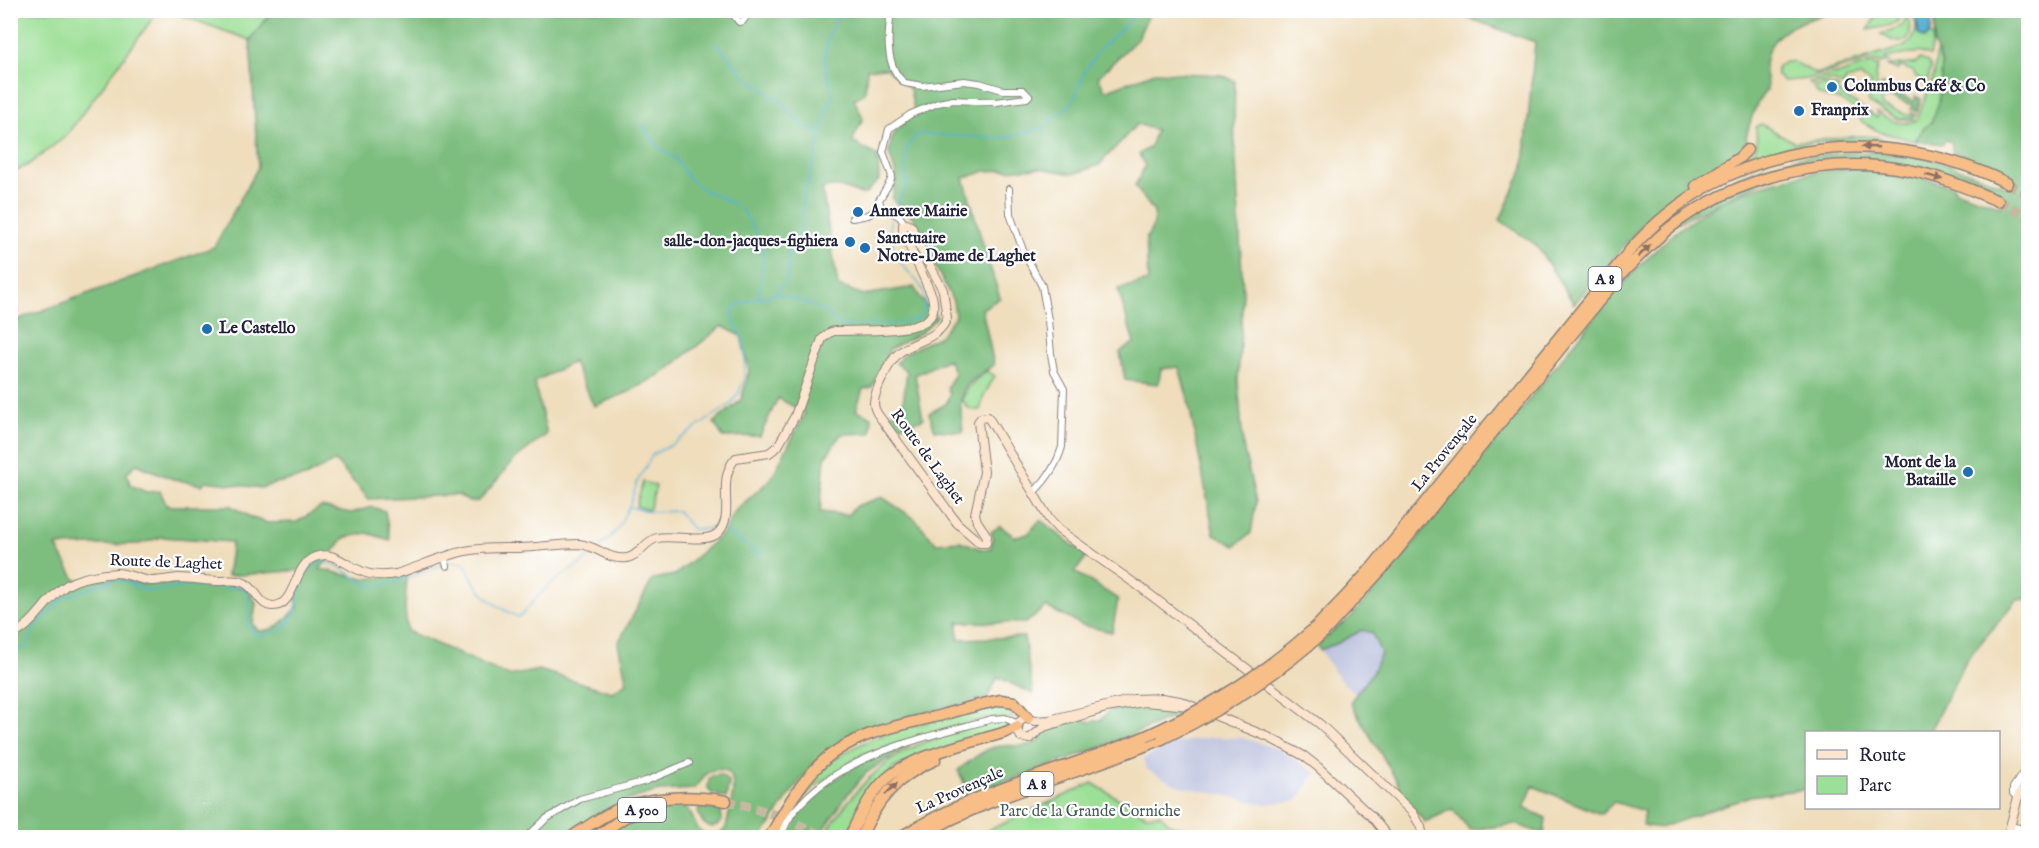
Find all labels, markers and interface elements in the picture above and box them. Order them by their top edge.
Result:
place label: Columbus Café & Co [1844,77,1986,97]
marker: Columbus Café & Co [1825,80,1839,94]
place label: Franprix [1811,101,1869,121]
marker: Franprix [1792,104,1806,118]
one-way arrow [1861,142,1880,151]
one-way arrow [1925,173,1943,182]
place label: Annexe Mairie [869,202,968,222]
marker: Annexe Mairie [851,205,865,219]
place label: Sanctuaire Notre-Dame de Laghet [876,229,1036,267]
place label: salle-don-jacques-fighiera [664,232,839,252]
marker: salle-don-jacques-fighiera [843,235,857,249]
marker: Sanctuaire Notre-Dame de Laghet [858,241,872,255]
one-way arrow [1637,244,1651,258]
road number: A 8 [1588,267,1622,291]
place label: Le Castello [219,319,296,339]
marker: Le Castello [200,322,214,336]
street label: Route de Laghet [886,405,969,509]
street label: La Provençale [1408,410,1482,496]
place label: Mont de la Bataille [1884,453,1957,491]
marker: Mont de la Bataille [1961,465,1975,479]
street label: Route de Laghet [109,551,223,575]
legend [1805,731,2000,809]
text: Route [1859,745,1906,768]
street label: La Provençale [913,763,1007,819]
road number: A 8 [1020,772,1054,796]
text: Parc [1859,775,1892,798]
one-way arrow [884,782,898,796]
road number: A 500 [618,798,666,822]
park label: Parc de la Grande Corniche [999,802,1181,822]

